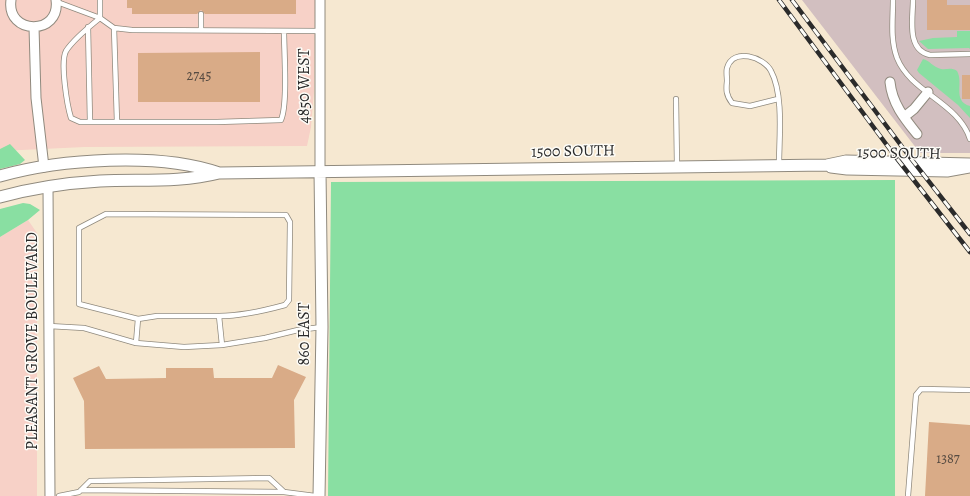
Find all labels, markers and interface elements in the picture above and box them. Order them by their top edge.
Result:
street label: 4850 WEST [295,48,315,124]
house number: 2745 [187,69,211,85]
street label: 1500 SOUTH [531,142,615,162]
street label: 1500 SOUTH [857,144,941,164]
street label: PLEASANT GROVE BOULEVARD [23,232,43,450]
street label: 860 EAST [295,303,315,365]
house number: 1387 [936,452,960,468]

